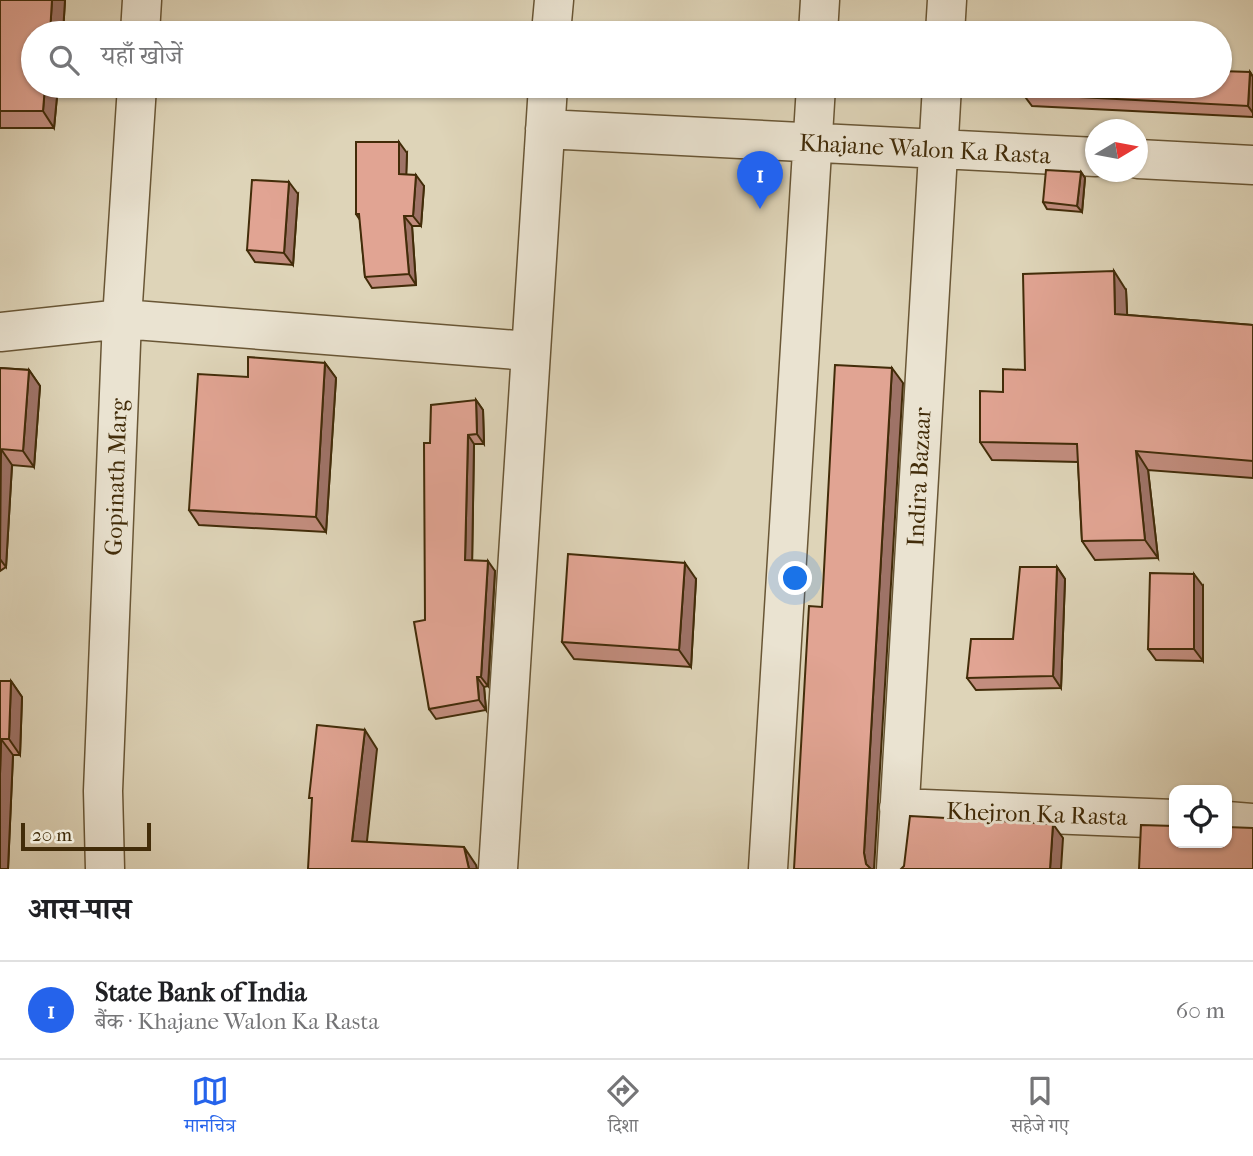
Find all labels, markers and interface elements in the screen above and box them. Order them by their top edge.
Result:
search box [21,21,1232,98]
text: यहाँ खोजें [101,40,183,71]
icon: search [45,41,83,79]
north arrow [1085,119,1148,182]
street label: Khajane Walon Ka Rasta [798,128,1052,170]
pin: 1 [737,151,783,209]
street label: Gopinath Marg [99,397,133,556]
street label: Indira Bazaar [901,406,937,547]
your location [778,561,812,595]
map controls [1169,785,1232,848]
button: locate [1169,785,1232,848]
street label: Khejron Ka Rasta [946,797,1129,831]
scale bar [21,820,150,852]
text: 20 m [32,824,72,846]
text: आस-पास [28,892,131,927]
text: State Bank of India [95,977,307,1008]
text: 1 [47,997,55,1024]
text: 60 m [1176,997,1225,1024]
text: बैंक · Khajane Walon Ka Rasta [95,1008,379,1035]
tab: मानचित्र [184,1072,236,1144]
tab: दिशा [604,1072,642,1144]
tab: सहेजे गए [1011,1072,1069,1144]

